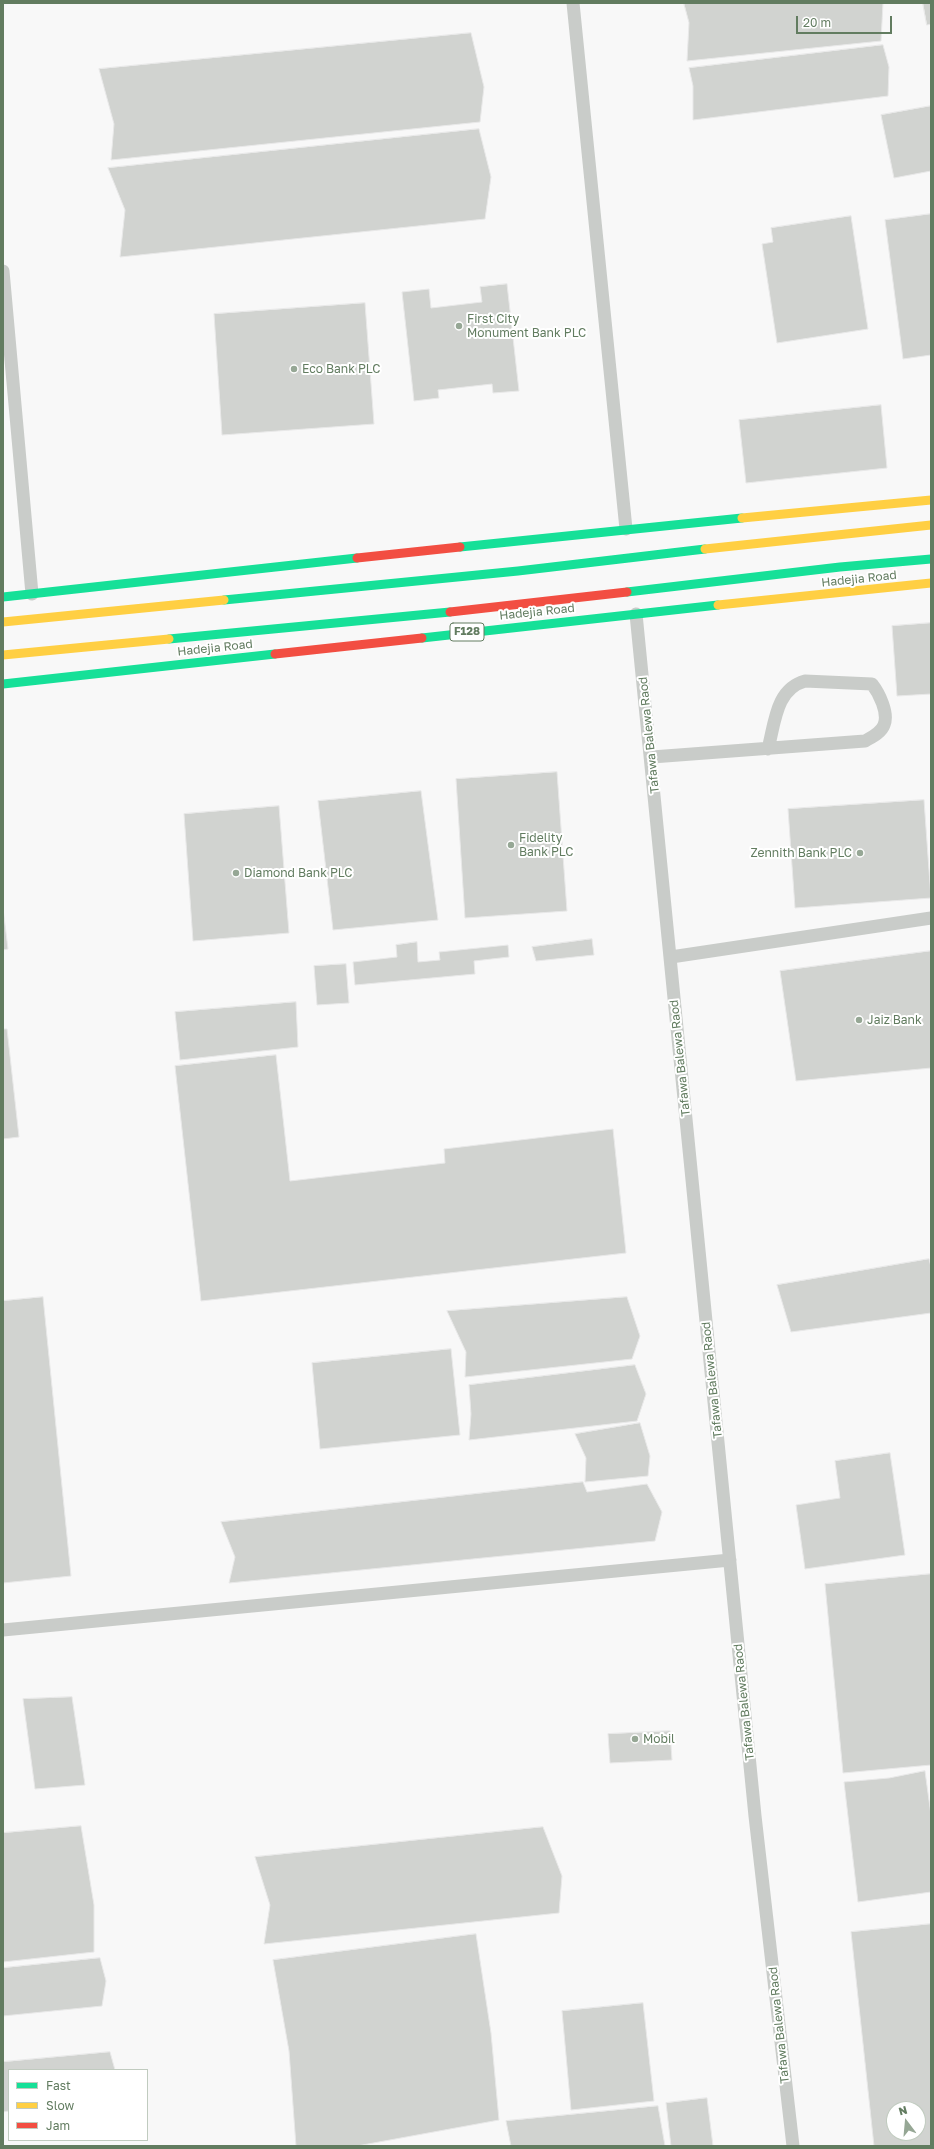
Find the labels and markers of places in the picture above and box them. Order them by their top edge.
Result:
place label: First City Monument Bank PLC [467,312,586,340]
marker: First City Monument Bank PLC [454,321,464,331]
place label: Eco Bank PLC [302,362,380,376]
marker: Eco Bank PLC [289,364,299,374]
place label: Fidelity Bank PLC [519,831,573,859]
marker: Fidelity Bank PLC [506,840,516,850]
place label: Zennith Bank PLC [751,846,852,860]
marker: Zennith Bank PLC [855,848,865,858]
place label: Diamond Bank PLC [244,866,352,880]
marker: Diamond Bank PLC [231,868,241,878]
place label: Jaiz Bank [867,1013,922,1027]
marker: Jaiz Bank [854,1015,864,1025]
place label: Mobil [643,1732,675,1746]
marker: Mobil [630,1734,640,1744]

